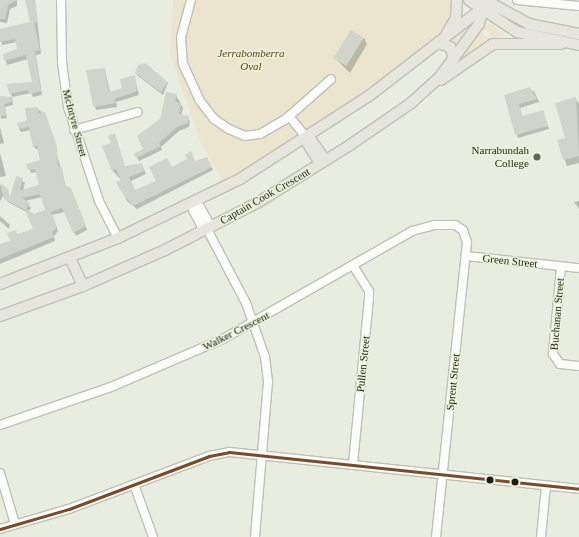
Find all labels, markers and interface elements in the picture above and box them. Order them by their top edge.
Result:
park label: Jerrabomberra Oval [217,47,285,73]
street label: McIntyre Street [60,88,90,158]
place label: Narrabundah College [472,144,529,170]
marker: Narrabundah College [532,152,542,162]
street label: Captain Cook Crescent [218,165,312,227]
street label: Green Street [482,252,538,270]
street label: Buchanan Street [547,277,567,351]
street label: Walker Crescent [201,309,271,353]
street label: Pullen Street [353,335,373,393]
street label: Sprent Street [443,353,463,411]
unlabelled marker [485,475,495,485]
unlabelled marker [510,477,520,487]

